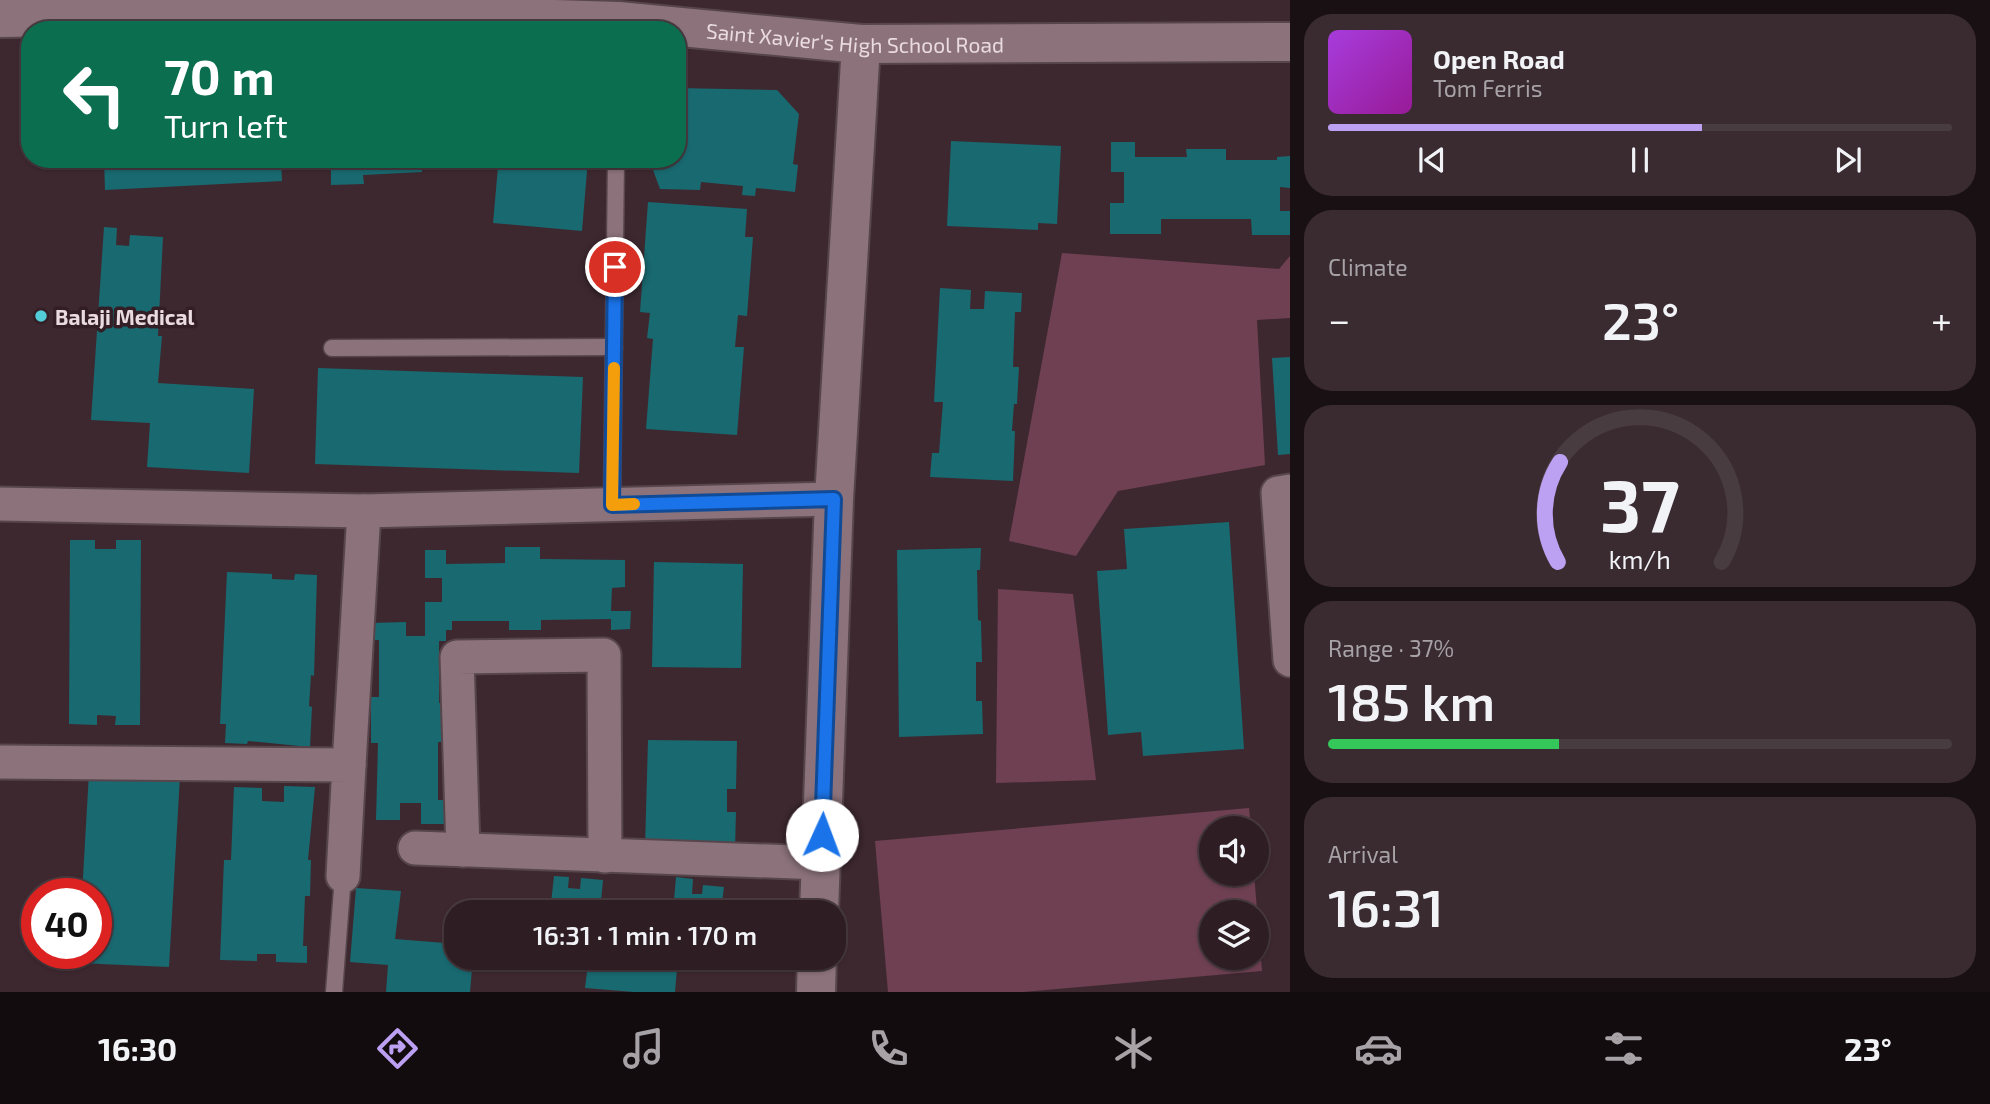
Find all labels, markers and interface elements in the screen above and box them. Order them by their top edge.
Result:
street label: Saint Xavier's High School Road [705,17,1004,57]
text: Open Road [1433,43,1565,74]
text: 70 m [164,46,275,105]
icon: left [49,49,140,140]
text: Tom Ferris [1433,74,1542,102]
text: Turn left [164,106,288,144]
icon: previous [1413,141,1451,179]
icon: pause [1621,141,1659,179]
icon: next [1829,141,1867,179]
pin [585,237,645,297]
icon: arrive [596,248,634,286]
text: Climate [1328,253,1408,281]
text: 23° [1602,288,1679,350]
text: − [1328,296,1350,342]
text: + [1931,296,1952,342]
place label: Balaji Medical [55,304,194,329]
marker: Balaji Medical [33,308,49,324]
text: 37 [1600,459,1680,547]
text: km/h [1609,544,1671,574]
text: Range · 37% [1328,634,1454,662]
text: 185 km [1328,669,1495,731]
position arrow [785,798,859,872]
map controls [1199,816,1269,970]
button: sound [1199,816,1269,886]
text: Arrival [1328,840,1398,868]
text: 16:31 [1328,875,1444,937]
speed limit sign: 40 [21,878,112,969]
button: layers [1199,900,1269,970]
text: 16:31 · 1 min · 170 m [533,919,757,950]
icon: directions [373,1024,422,1073]
icon: music [619,1024,668,1073]
icon: phone [864,1024,913,1073]
icon: climate [1109,1024,1158,1073]
icon: car [1354,1024,1403,1073]
icon: filters [1599,1024,1648,1073]
text: 16:30 [98,1029,177,1067]
text: 23° [1844,1029,1892,1067]

